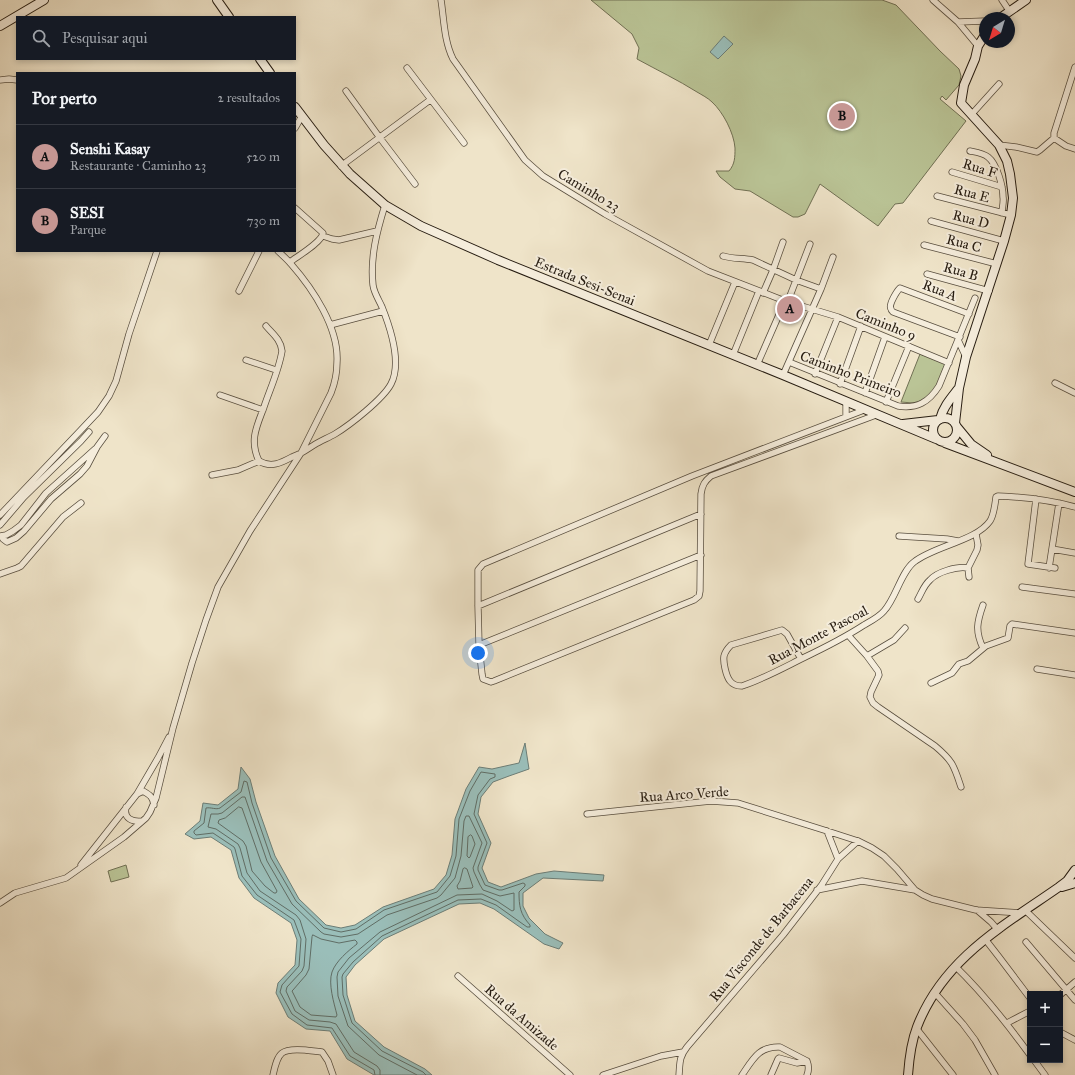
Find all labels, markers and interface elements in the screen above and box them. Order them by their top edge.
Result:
north arrow [979,12,1015,48]
search box [16,16,296,60]
icon: search [30,27,52,49]
text: Pesquisar aqui [62,29,148,47]
text: Por perto [32,88,97,109]
text: 2 resultados [217,90,280,106]
pin: B [829,101,855,131]
text: Senshi Kasay [70,140,150,158]
text: A [41,149,49,165]
text: 520 m [246,149,280,165]
street label: Rua F [960,155,999,182]
text: Restaurante · Caminho 23 [70,158,206,174]
street label: Caminho 23 [555,165,623,215]
street label: Rua E [952,181,992,206]
text: SESI [70,204,104,222]
street label: Rua D [951,206,991,233]
text: B [41,213,49,229]
text: 730 m [247,213,280,229]
text: Parque [70,222,106,238]
street label: Rua C [944,231,983,256]
street label: Estrada Sesi-Senai [532,254,638,309]
street label: Rua B [942,258,980,285]
street label: Rua A [920,276,960,305]
pin: A [777,294,803,324]
street label: Caminho 9 [853,305,919,344]
street label: Caminho Primeiro [798,347,904,402]
street label: Rua Monte Pascoal [766,602,871,669]
your location [468,643,488,663]
street label: Rua Arco Verde [639,783,729,806]
street label: Rua Visconde de Barbacena [706,873,817,1005]
street label: Rua da Amizade [481,981,562,1054]
map controls [1027,991,1063,1063]
button: + [1027,991,1063,1027]
button: − [1027,1027,1063,1063]

